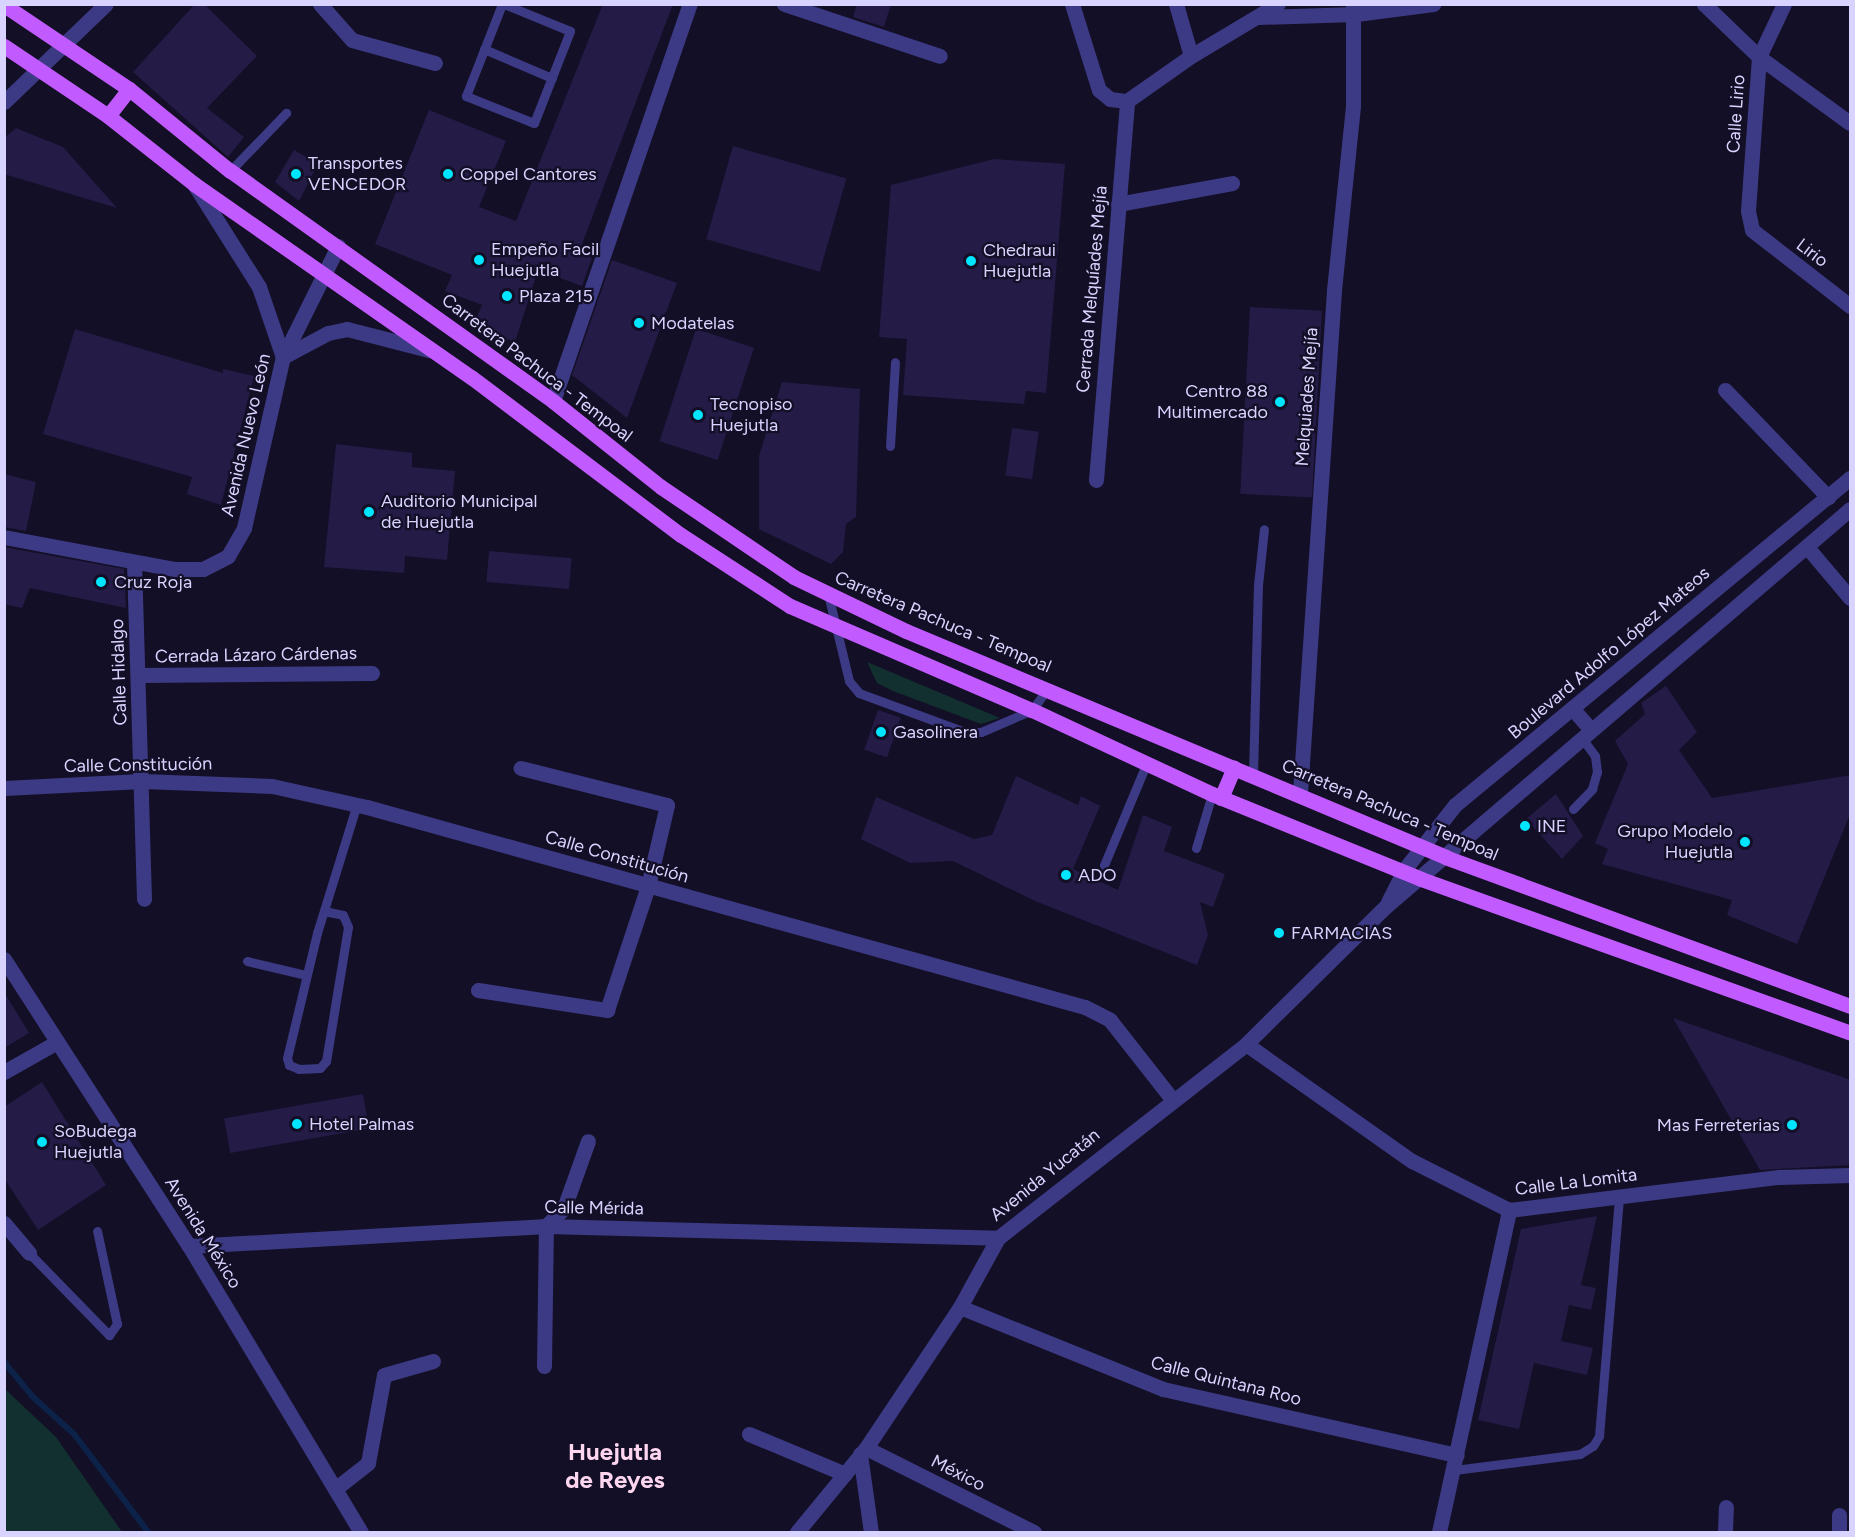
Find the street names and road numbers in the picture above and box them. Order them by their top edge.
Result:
street label: Calle Lirio [1722,74,1750,154]
street label: Cerrada Melquíades Mejía [1072,185,1112,393]
street label: Lirio [1792,234,1832,272]
street label: Carretera Pachuca - Tempoal [437,289,637,447]
street label: Melquiades Mejía [1291,327,1323,467]
street label: Avenida Nuevo León [217,351,275,519]
street label: Boulevard Adolfo López Mateos [1504,562,1714,744]
street label: Carretera Pachuca - Tempoal [831,566,1055,678]
street label: Calle Hidalgo [106,618,132,726]
street label: Cerrada Lázaro Cárdenas [155,642,357,668]
street label: Calle Constitución [64,753,212,777]
street label: Carretera Pachuca - Tempoal [1278,754,1502,866]
street label: Calle Constitución [543,826,691,888]
street label: Avenida Yucatán [986,1124,1104,1226]
street label: Calle La Lomita [1514,1164,1638,1200]
street label: Avenida México [160,1173,246,1293]
street label: Calle Mérida [544,1196,644,1220]
street label: Calle Quintana Roo [1148,1352,1304,1410]
street label: México [927,1450,989,1496]

